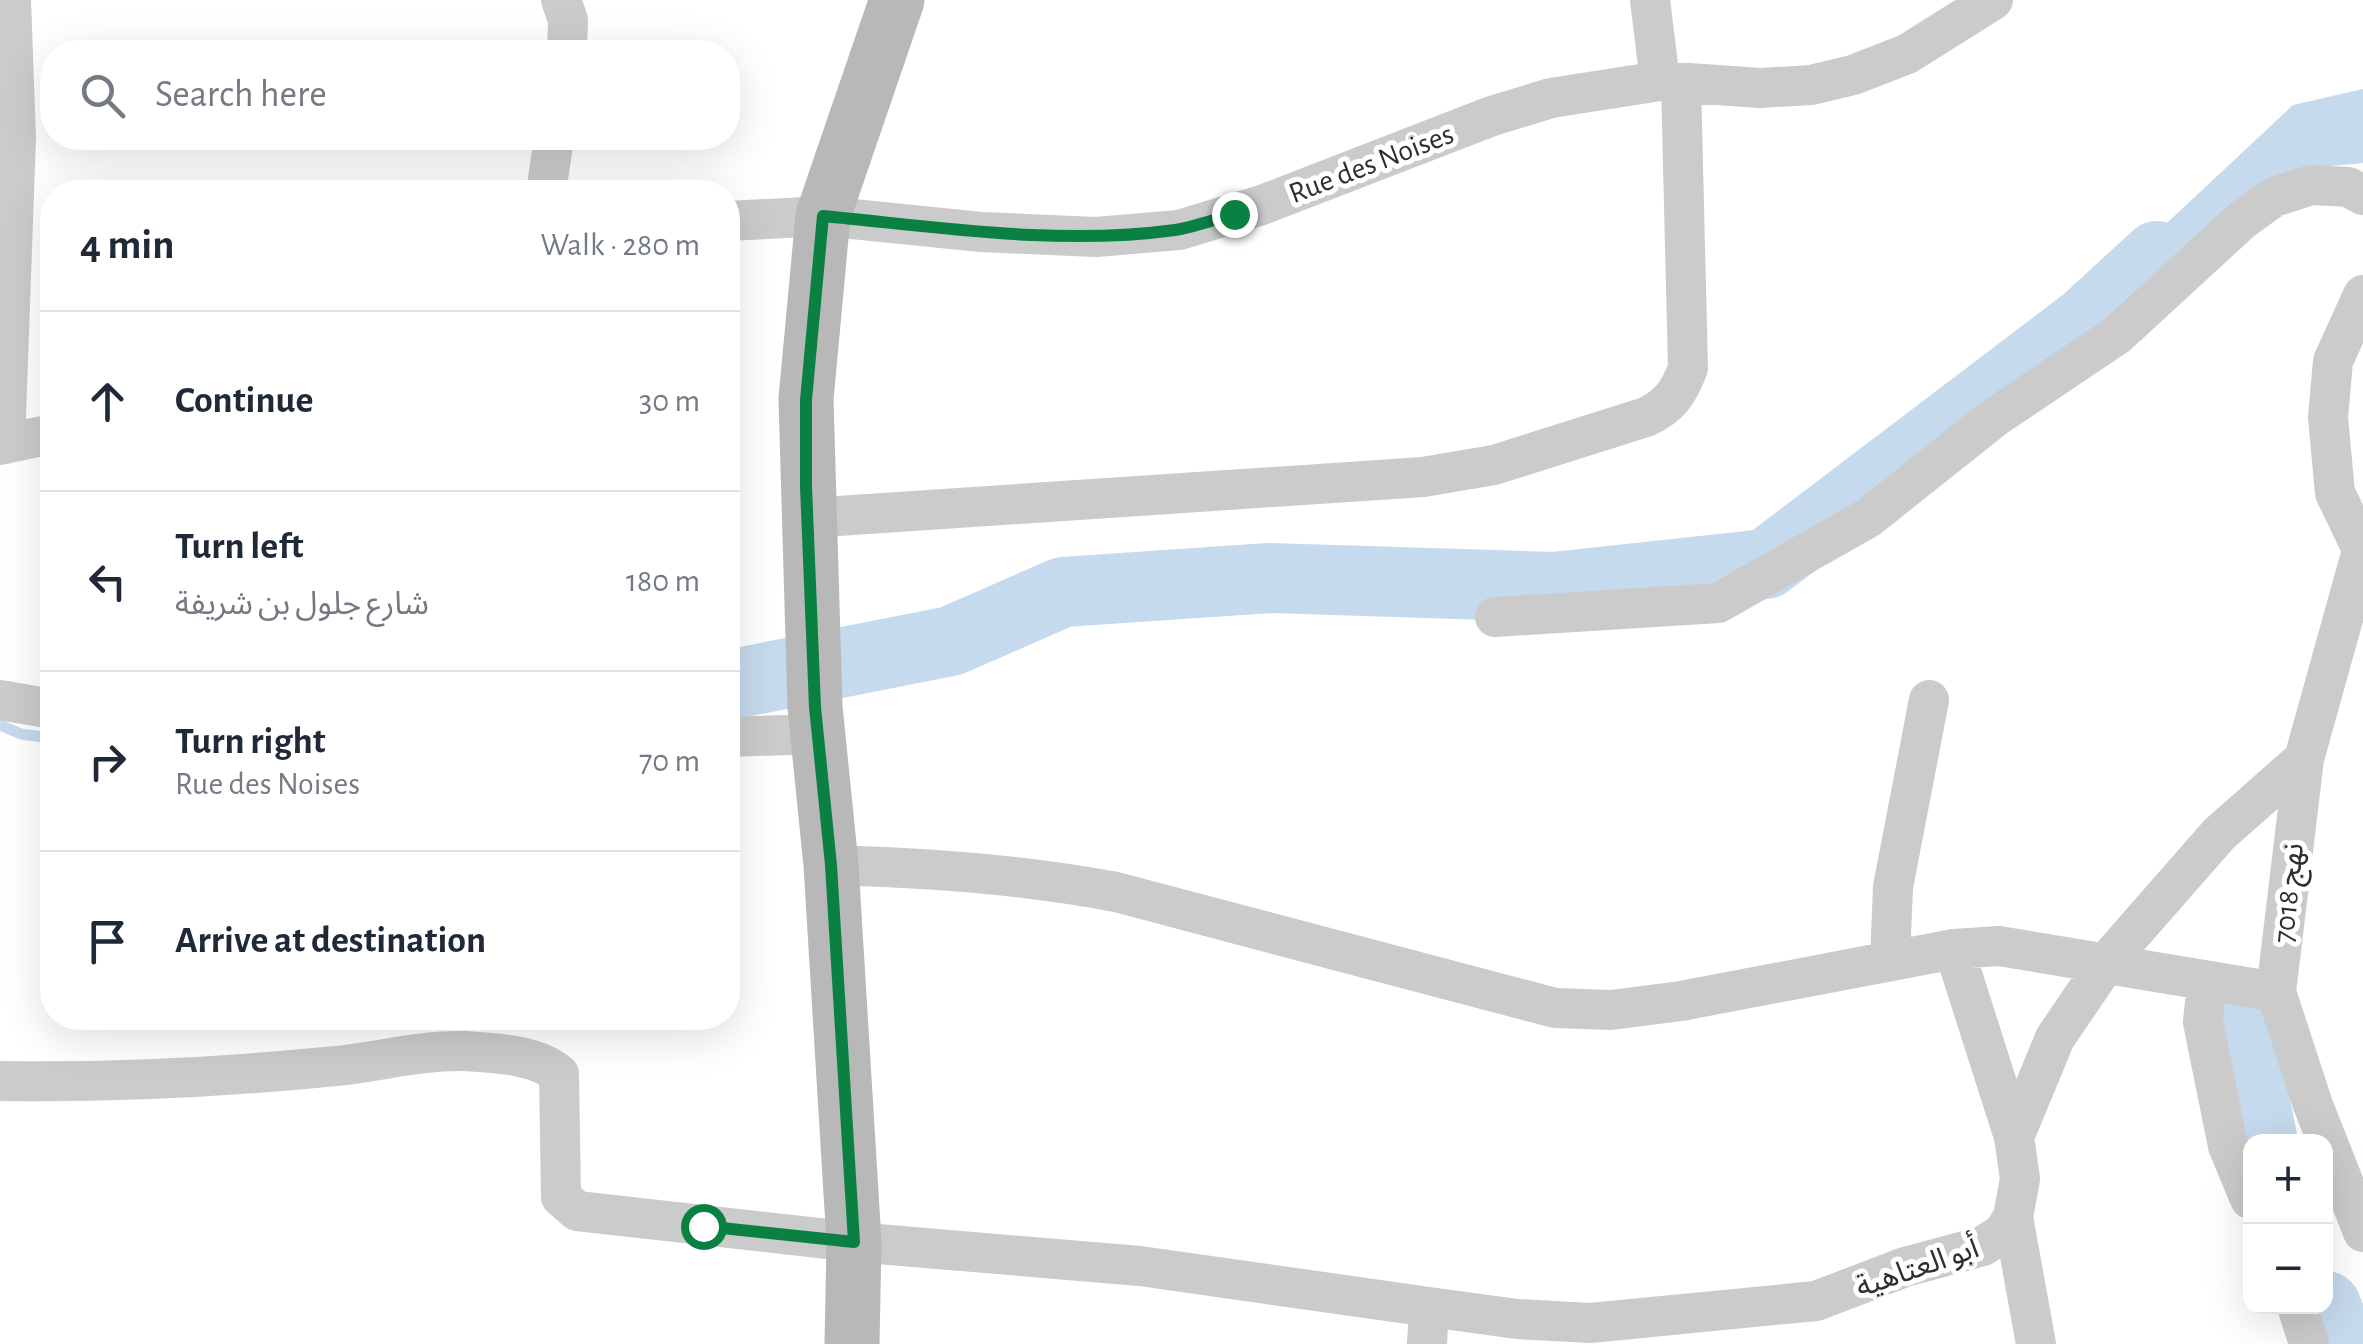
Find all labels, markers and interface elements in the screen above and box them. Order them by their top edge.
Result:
search box [40,40,740,150]
icon: search [75,68,130,123]
text: Search here [155,76,327,114]
street label: Rue des Noises [1285,119,1458,209]
route end [1212,192,1258,238]
text: 4 min [80,224,175,266]
text: Walk · 280 m [540,229,700,261]
icon: ahead [80,374,135,429]
text: Continue [175,382,313,420]
text: 30 m [639,385,700,417]
text: Turn left [175,528,303,566]
icon: left [80,554,135,609]
text: 180 m [626,565,700,597]
text: شارع جلول بن شريفة [175,588,429,620]
text: Turn right [175,723,325,761]
icon: right [80,734,135,789]
text: 70 m [639,745,700,777]
text: Rue des Noises [175,768,360,800]
street label: نهج 7018 [2269,842,2315,945]
icon: arrive [80,914,135,969]
text: Arrive at destination [175,922,486,960]
map controls [2243,1134,2333,1314]
button: + [2243,1134,2333,1224]
route start [681,1204,727,1250]
button: − [2243,1224,2333,1314]
street label: أبو العتاهية [1851,1228,1983,1304]

